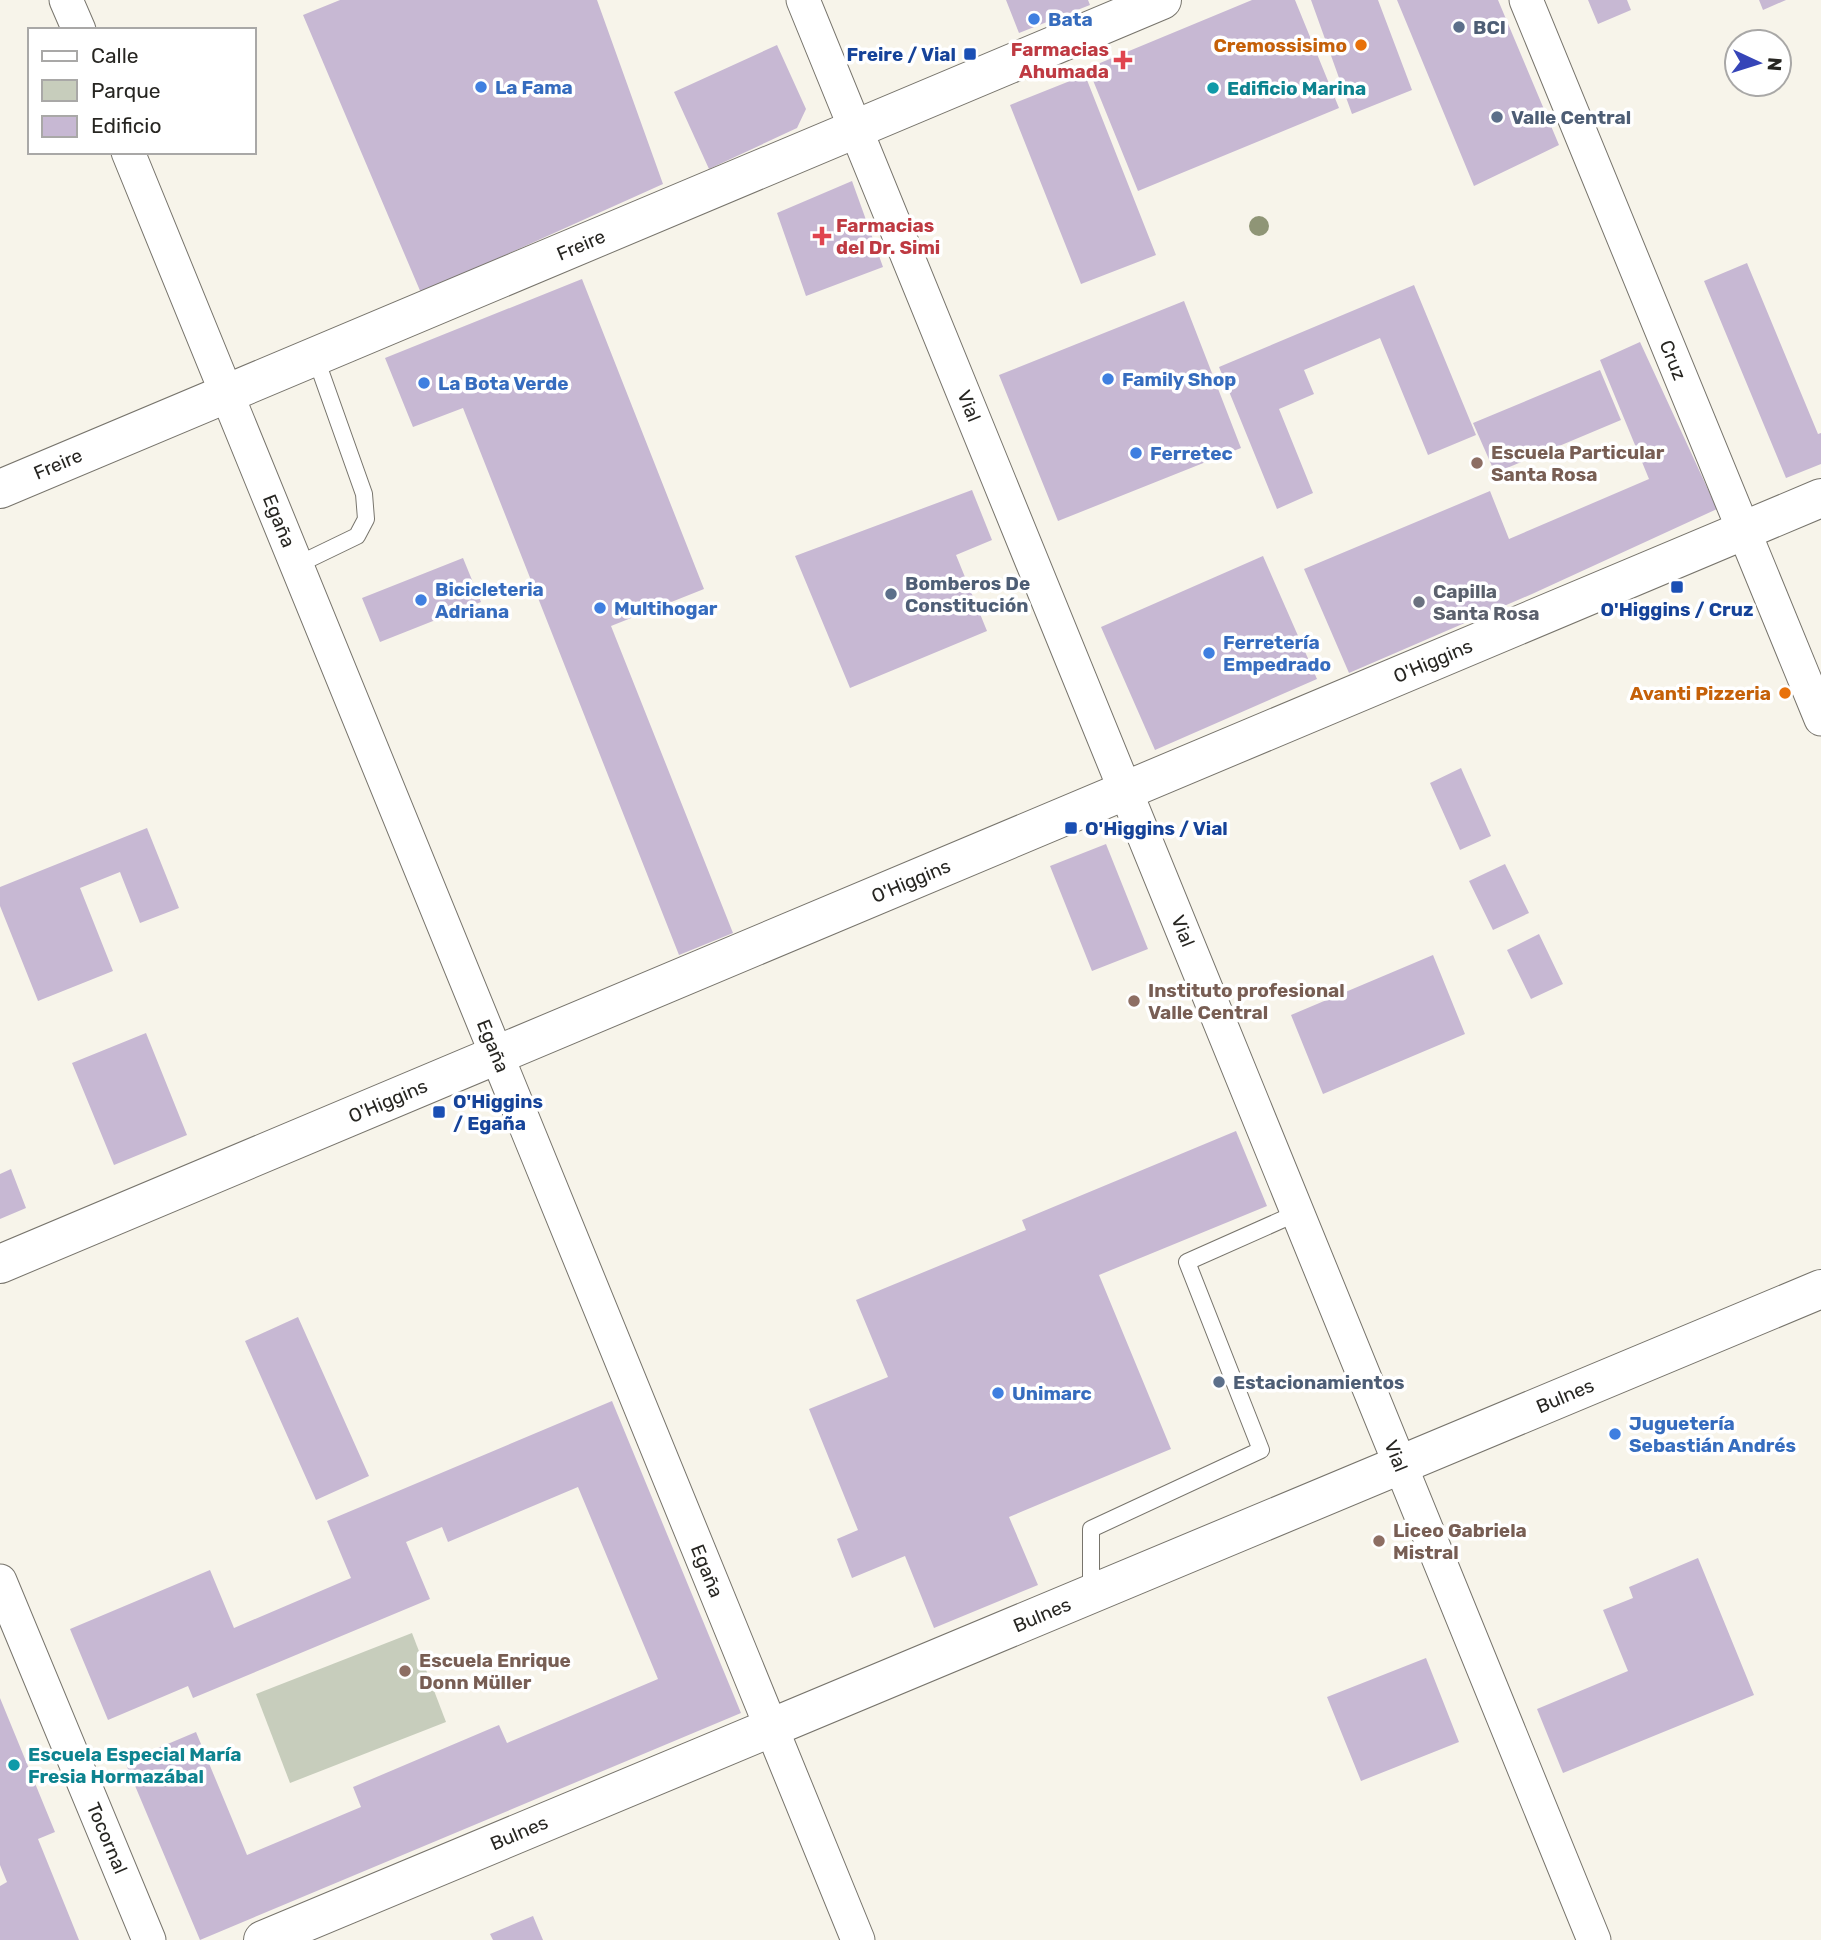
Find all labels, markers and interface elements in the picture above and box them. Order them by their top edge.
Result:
place label: Bata [1048,8,1093,31]
marker: Bata [1026,11,1042,27]
place label: BCI [1473,16,1506,39]
marker: BCI [1451,19,1467,35]
legend [28,28,256,154]
north arrow [1723,28,1793,98]
place label: Cremossisimo [1213,34,1347,57]
marker: Cremossisimo [1353,37,1369,53]
place label: Farmacias Ahumada [1011,38,1109,83]
text: Calle [91,43,139,68]
place label: Freire / Vial [847,43,956,66]
marker: Freire / Vial [962,46,978,62]
marker: Farmacias Ahumada [1115,52,1131,68]
text: N [1763,57,1786,72]
place label: La Fama [495,76,573,99]
place label: Edificio Marina [1227,77,1366,100]
text: Parque [91,78,161,103]
marker: La Fama [473,79,489,95]
marker: Edificio Marina [1205,80,1221,96]
place label: Valle Central [1511,106,1631,129]
marker: Valle Central [1489,109,1505,125]
text: Edificio [91,113,161,138]
place label: Farmacias del Dr. Simi [836,214,940,259]
street label: Freire [553,224,609,266]
marker: Farmacias del Dr. Simi [814,228,830,244]
street label: Cruz [1655,337,1691,383]
place label: Family Shop [1122,368,1236,391]
marker: Family Shop [1100,371,1116,387]
place label: La Bota Verde [438,372,568,395]
marker: La Bota Verde [416,375,432,391]
street label: Vial [952,387,986,425]
place label: Escuela Particular Santa Rosa [1491,441,1665,486]
place label: Ferretec [1150,442,1233,465]
street label: Freire [30,443,86,485]
marker: Ferretec [1128,445,1144,461]
marker: Escuela Particular Santa Rosa [1469,455,1485,471]
street label: Egaña [258,491,300,551]
place label: Bomberos De Constitución [905,572,1030,617]
place label: Bicicleteria Adriana [435,578,544,623]
marker: O'Higgins / Cruz [1669,579,1685,595]
place label: Capilla Santa Rosa [1433,580,1539,625]
marker: Bomberos De Constitución [883,586,899,602]
marker: Bicicleteria Adriana [413,592,429,608]
marker: Capilla Santa Rosa [1411,594,1427,610]
place label: Multihogar [614,597,718,620]
place label: O'Higgins / Cruz [1601,598,1753,621]
marker: Multihogar [592,600,608,616]
place label: Ferretería Empedrado [1223,631,1331,676]
street label: O'Higgins [1390,634,1476,688]
marker: Ferretería Empedrado [1201,645,1217,661]
place label: Avanti Pizzeria [1630,682,1771,705]
marker: Avanti Pizzeria [1777,685,1793,701]
place label: O'Higgins / Vial [1085,817,1228,840]
marker: O'Higgins / Vial [1063,820,1079,836]
street label: O'Higgins [868,854,954,908]
street label: Vial [1166,912,1200,950]
place label: Instituto profesional Valle Central [1148,979,1345,1024]
marker: Instituto profesional Valle Central [1126,993,1142,1009]
street label: Egaña [472,1016,514,1076]
street label: O'Higgins [345,1074,431,1128]
place label: O'Higgins / Egaña [453,1090,543,1135]
marker: O'Higgins / Egaña [431,1104,447,1120]
place label: Estacionamientos [1233,1371,1405,1394]
marker: Estacionamientos [1211,1374,1227,1390]
street label: Bulnes [1533,1374,1597,1418]
place label: Unimarc [1012,1382,1092,1405]
marker: Unimarc [990,1385,1006,1401]
place label: Juguetería Sebastián Andrés [1629,1412,1796,1457]
marker: Juguetería Sebastián Andrés [1607,1426,1623,1442]
street label: Vial [1379,1437,1413,1475]
place label: Liceo Gabriela Mistral [1393,1519,1527,1564]
marker: Liceo Gabriela Mistral [1371,1533,1387,1549]
street label: Egaña [686,1541,728,1601]
street label: Bulnes [1010,1593,1074,1637]
place label: Escuela Enrique Donn Müller [419,1649,571,1694]
marker: Escuela Enrique Donn Müller [397,1663,413,1679]
place label: Escuela Especial María Fresia Hormazábal [28,1743,242,1788]
marker: Escuela Especial María Fresia Hormazábal [6,1757,22,1773]
street label: Tocornal [82,1799,132,1877]
street label: Bulnes [487,1811,551,1855]

